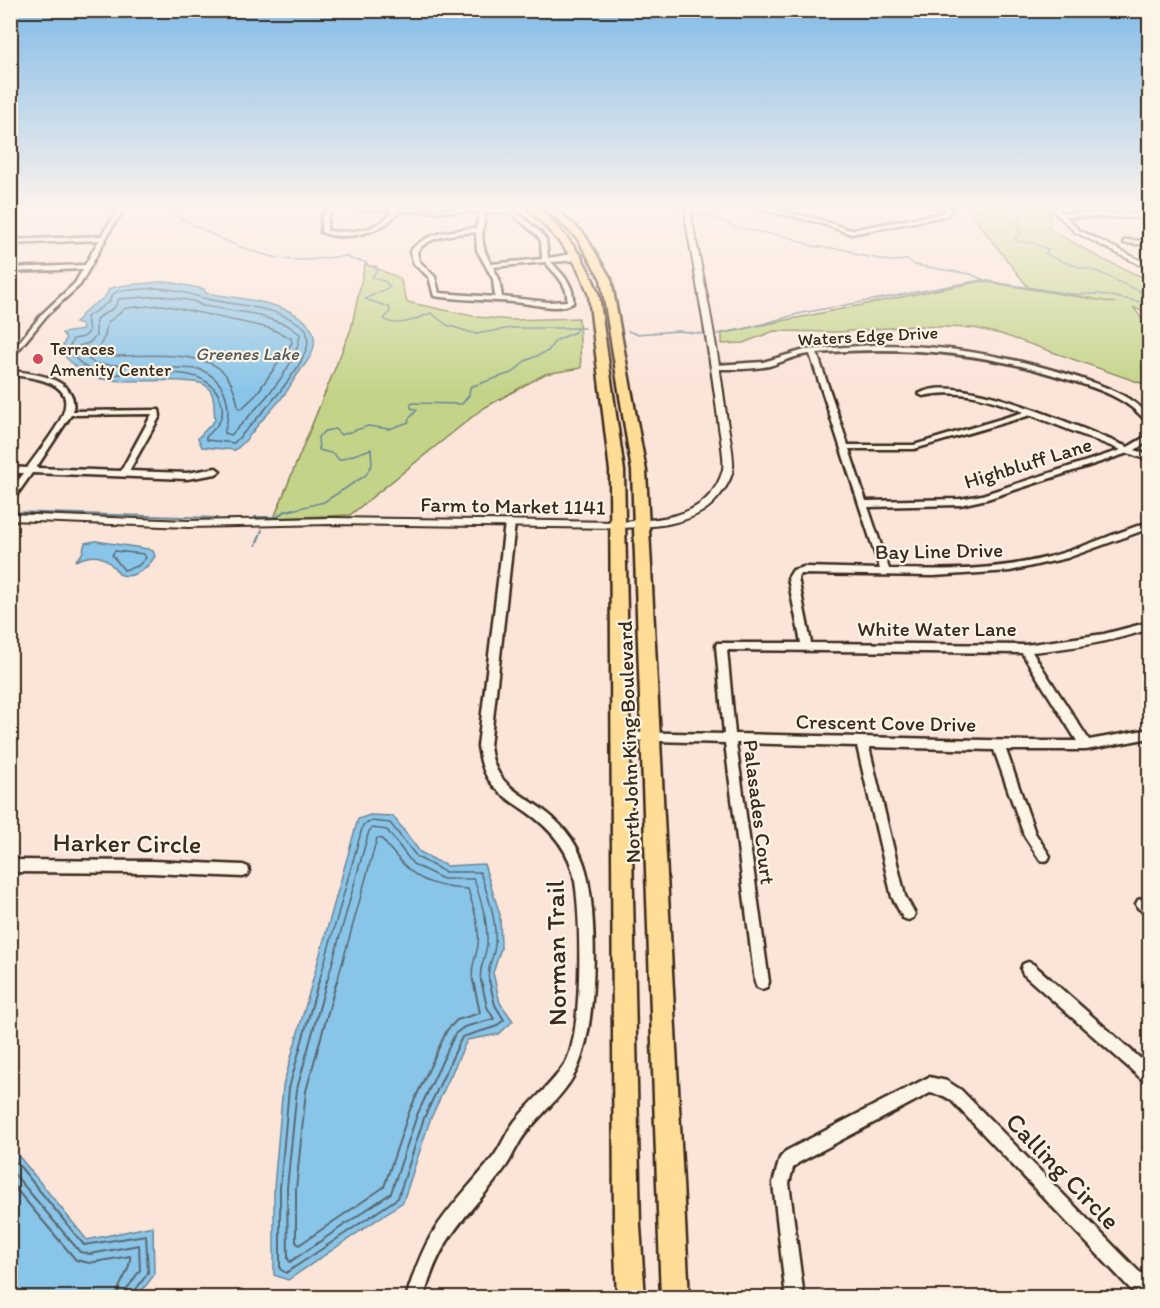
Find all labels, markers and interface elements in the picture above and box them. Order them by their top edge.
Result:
street label: Waters Edge Drive [797,321,939,351]
place label: Terraces Amenity Center [50,338,172,381]
water label: Greenes Lake [195,343,300,365]
marker: Terraces Amenity Center [31,352,45,366]
street label: Highbluff Lane [961,431,1095,494]
street label: Farm to Market 1141 [420,491,606,520]
street label: Bay Line Drive [875,537,1003,564]
street label: White Water Lane [857,616,1017,641]
street label: North John King Boulevard [612,620,645,864]
street label: Crescent Cove Drive [795,708,977,737]
street label: Palasades Court [738,738,781,886]
street label: Harker Circle [52,826,202,860]
street label: Norman Trail [539,880,573,1026]
street label: Calling Circle [999,1106,1127,1236]

